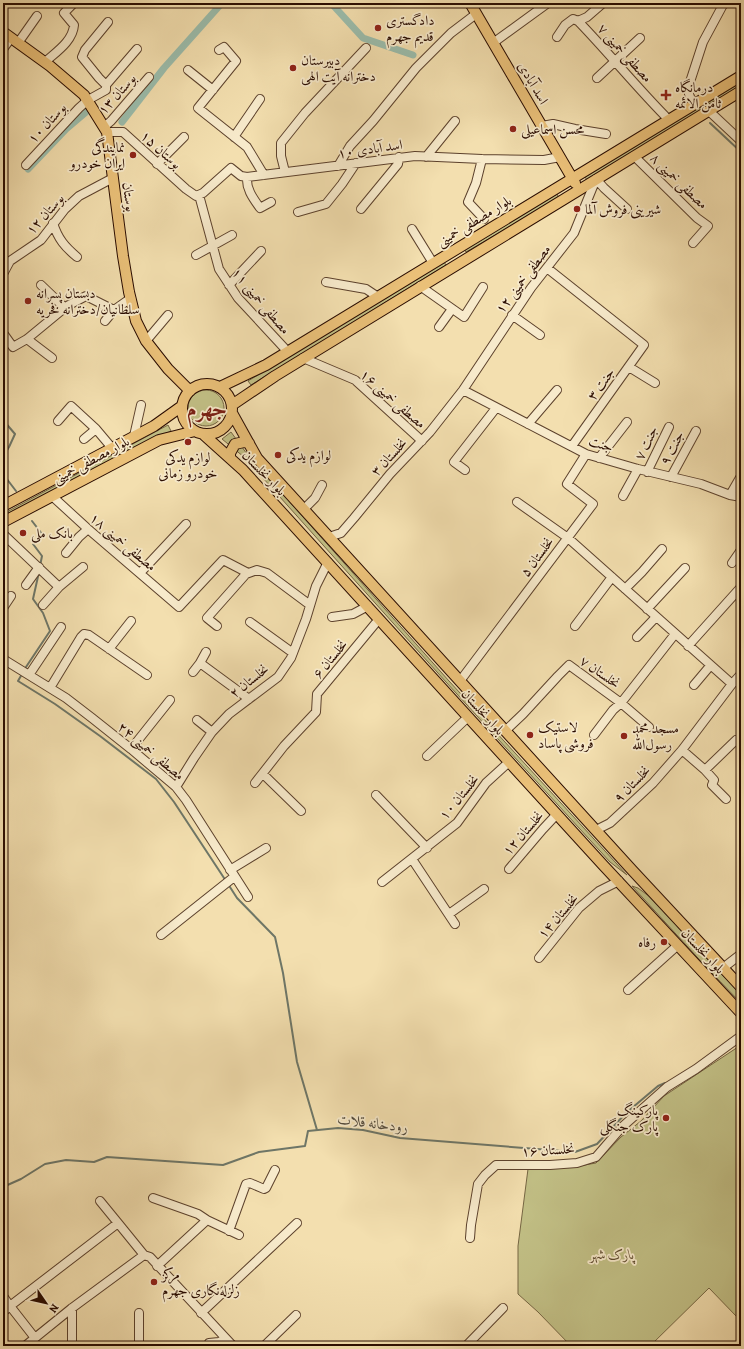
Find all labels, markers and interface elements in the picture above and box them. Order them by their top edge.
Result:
place label: دادگستری قدیم جهرم [386,11,434,49]
street label: مصطفی خمینی ۷ [593,19,657,87]
marker: دادگستری قدیم جهرم [373,23,383,33]
place label: دبیرستان دخترانه آیت الهی [301,51,376,86]
street label: اسد آبادی [513,58,553,108]
marker: دبیرستان دخترانه آیت الهی [288,63,298,73]
street label: بوستان ۱۳ [93,69,141,119]
place label: درمانگاه ثامن الائمه [675,78,721,113]
marker: درمانگاه ثامن الائمه [660,89,672,101]
street label: بوستان ۱۰ [23,98,71,147]
place label: محسن اسماعیلی [521,120,585,139]
marker: محسن اسماعیلی [508,124,518,134]
street label: بوستان ۱۵ [136,126,186,174]
street label: اسد آبادی ۱۰ [336,135,404,163]
place label: نمایندگی ایران خودرو [68,137,125,173]
street label: مصطفی خمینی ۸ [645,149,712,214]
marker: نمایندگی ایران خودرو [128,150,138,160]
street label: بوستان [118,181,140,213]
street label: ۱۲ بوستان [21,189,69,239]
street label: بلوار مصطفی خمینی [433,191,516,252]
place label: شیرینی فروش آلما [585,200,661,219]
marker: شیرینی فروش آلما [572,204,582,214]
street label: مصطفی خمینی ۱۲ [491,241,556,318]
street label: مصطفی خمینی ۱۱ [227,264,295,339]
place label: دبستان پسرانه سلطانیان/دخترانه فخریه [36,284,140,319]
marker: دبستان پسرانه سلطانیان/دخترانه فخریه [23,296,33,306]
street label: جنت ۳ [583,364,619,404]
street label: مصطفی خمینی ۱۶ [355,365,430,434]
district label: جهرم [187,394,227,428]
street label: جنت ۷ [630,423,662,463]
street label: جنت ۹ [655,428,689,468]
street label: جنت [586,431,616,457]
street label: بلوار مصطفی خمینی [49,432,134,489]
street label: نخلستان ۳ [367,434,411,480]
marker: لوازم یدکی خودرو زمانی [183,437,193,447]
street label: بلوار نخلستان [238,446,291,500]
place label: لوازم یدکی [286,446,331,468]
place label: لوازم یدکی خودرو زمانی [159,448,217,483]
marker: لوازم یدکی [273,450,283,460]
street label: مصطفی خمینی ۱۸ [85,508,160,576]
place label: بانک ملی [31,524,73,543]
marker: بانک ملی [18,528,28,538]
street label: نخلستان ۵ [516,533,558,581]
street label: نخلستان ۶ [308,636,352,682]
street label: نخلستان ۷ [576,651,624,693]
street label: نخلستان ۲ [225,660,273,702]
street label: بلوار نخلستان [457,685,509,740]
street label: مصطفی خمینی ۲۴ [113,717,188,785]
place label: لاستیک فروشی پاساد [538,718,594,754]
place label: مسجد محمد رسول‌الله [632,719,679,754]
marker: لاستیک فروشی پاساد [525,730,535,740]
marker: مسجد محمد رسول‌الله [619,731,629,741]
street label: نخلستان ۹ [609,761,655,807]
street label: نخلستان ۱۰ [435,770,483,824]
street label: نخلستان ۱۲ [498,807,548,859]
street label: نخلستان ۱۴ [533,890,583,942]
street label: بلوار نخلستان [677,924,729,978]
place label: رفاه [638,933,656,952]
marker: رفاه [659,937,669,947]
place label: پارکینگ پارک جنگلی [600,1101,659,1137]
water label: رودخانه قلات [337,1109,409,1137]
marker: پارکینگ پارک جنگلی [661,1113,671,1123]
street label: نخلستان ۱۶ [521,1139,575,1161]
park label: پارک شهر [589,1245,636,1265]
place label: مرکز زلزله‌نگاری جهرم [160,1265,240,1303]
marker: مرکز زلزله‌نگاری جهرم [149,1277,159,1287]
north arrow [26,1283,66,1323]
text: N [45,1301,62,1316]

